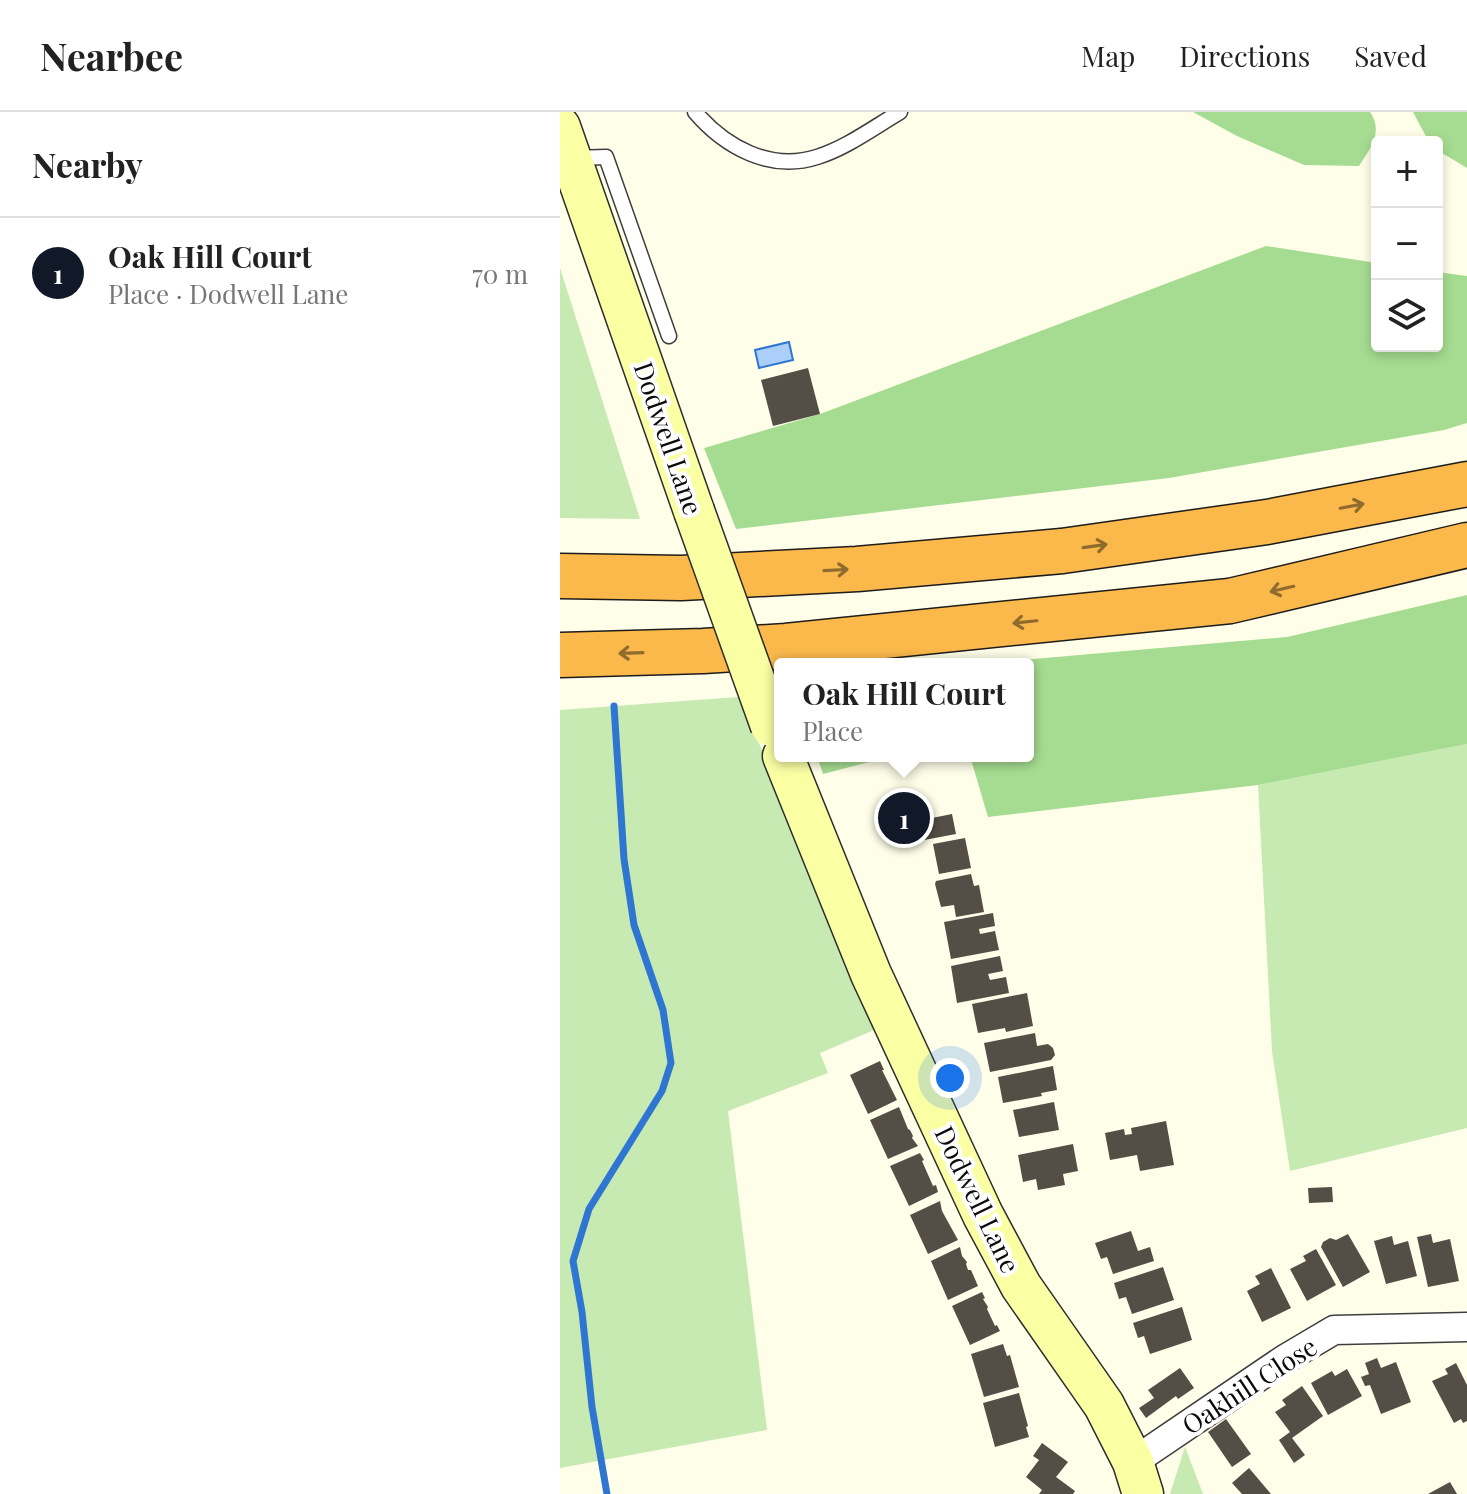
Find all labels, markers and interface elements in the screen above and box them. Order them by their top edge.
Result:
text: Nearbee [40,30,183,81]
text: Map [1081,37,1135,74]
text: Directions [1179,37,1310,74]
text: Saved [1354,37,1427,74]
map controls [1371,136,1443,352]
button: + [1371,136,1443,208]
text: Nearby [32,141,143,187]
button: − [1371,208,1443,280]
text: Oak Hill Court [108,236,312,276]
text: 1 [53,256,63,291]
text: 70 m [472,256,528,291]
text: Place · Dodwell Lane [108,276,348,311]
button: layers [1371,280,1443,352]
street label: Dodwell Lane [627,357,711,519]
one-way arrow [1338,498,1364,513]
one-way arrow [1082,538,1107,553]
one-way arrow [822,562,849,577]
one-way arrow [1270,582,1295,597]
one-way arrow [1012,615,1039,630]
one-way arrow [618,645,645,661]
popup [774,658,1034,762]
text: Oak Hill Court [802,673,1006,713]
text: Place [802,713,863,748]
pin: 1 [878,788,930,848]
your location [930,1058,970,1098]
street label: Dodwell Lane [927,1120,1029,1278]
street label: Oakhill Close [1175,1328,1323,1442]

